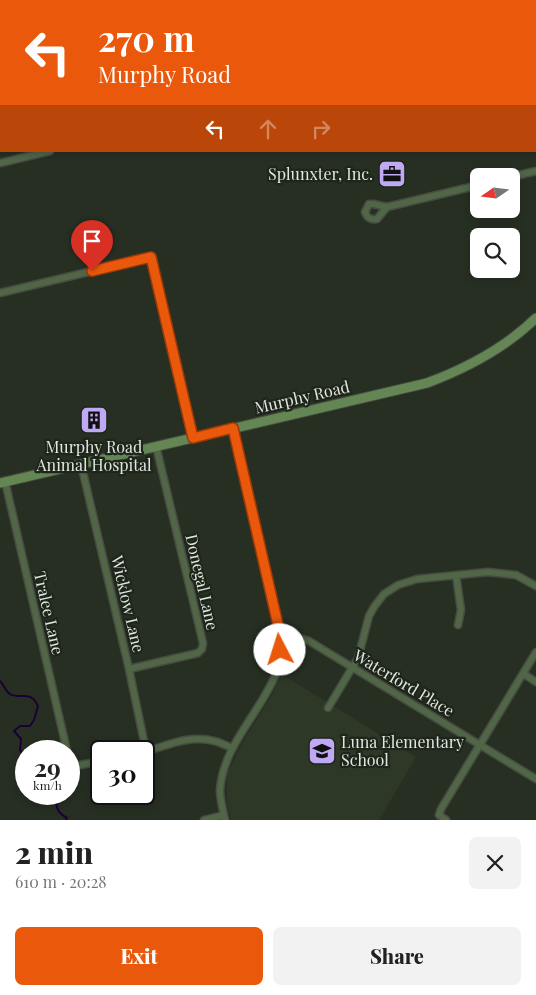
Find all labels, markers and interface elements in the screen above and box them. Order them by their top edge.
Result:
text: 270 m [98,14,195,61]
icon: left [15,20,80,85]
text: Murphy Road [98,59,231,89]
icon: left [201,115,229,143]
icon: ahead [254,115,282,143]
icon: right [307,115,335,143]
office icon: Splunxter, Inc. [377,159,407,189]
place label: Splunxter, Inc. [268,163,373,184]
north arrow [470,168,520,218]
map controls [470,168,520,278]
pin [71,220,113,271]
icon: arrive [78,227,106,255]
button: search [470,228,520,278]
street label: Murphy Road [252,375,351,418]
building icon: Murphy Road Animal Hospital [79,405,109,435]
place label: Murphy Road Animal Hospital [36,436,152,475]
street label: Donegal Lane [181,532,224,632]
street label: Wicklow Lane [107,552,150,654]
street label: Tralee Lane [30,569,69,656]
position arrow [253,623,305,675]
street label: Waterford Place [349,644,459,721]
place label: Luna Elementary School [341,731,464,770]
school or university icon: Luna Elementary School [307,736,337,766]
speed limit sign: 30 [90,740,155,805]
text: 29 [34,750,61,783]
text: km/h [33,777,62,793]
text: 2 min [15,832,93,872]
button: close [469,837,521,889]
text: 610 m · 20:28 [15,871,107,892]
button: Exit [15,927,263,985]
button: Share [273,927,521,985]

